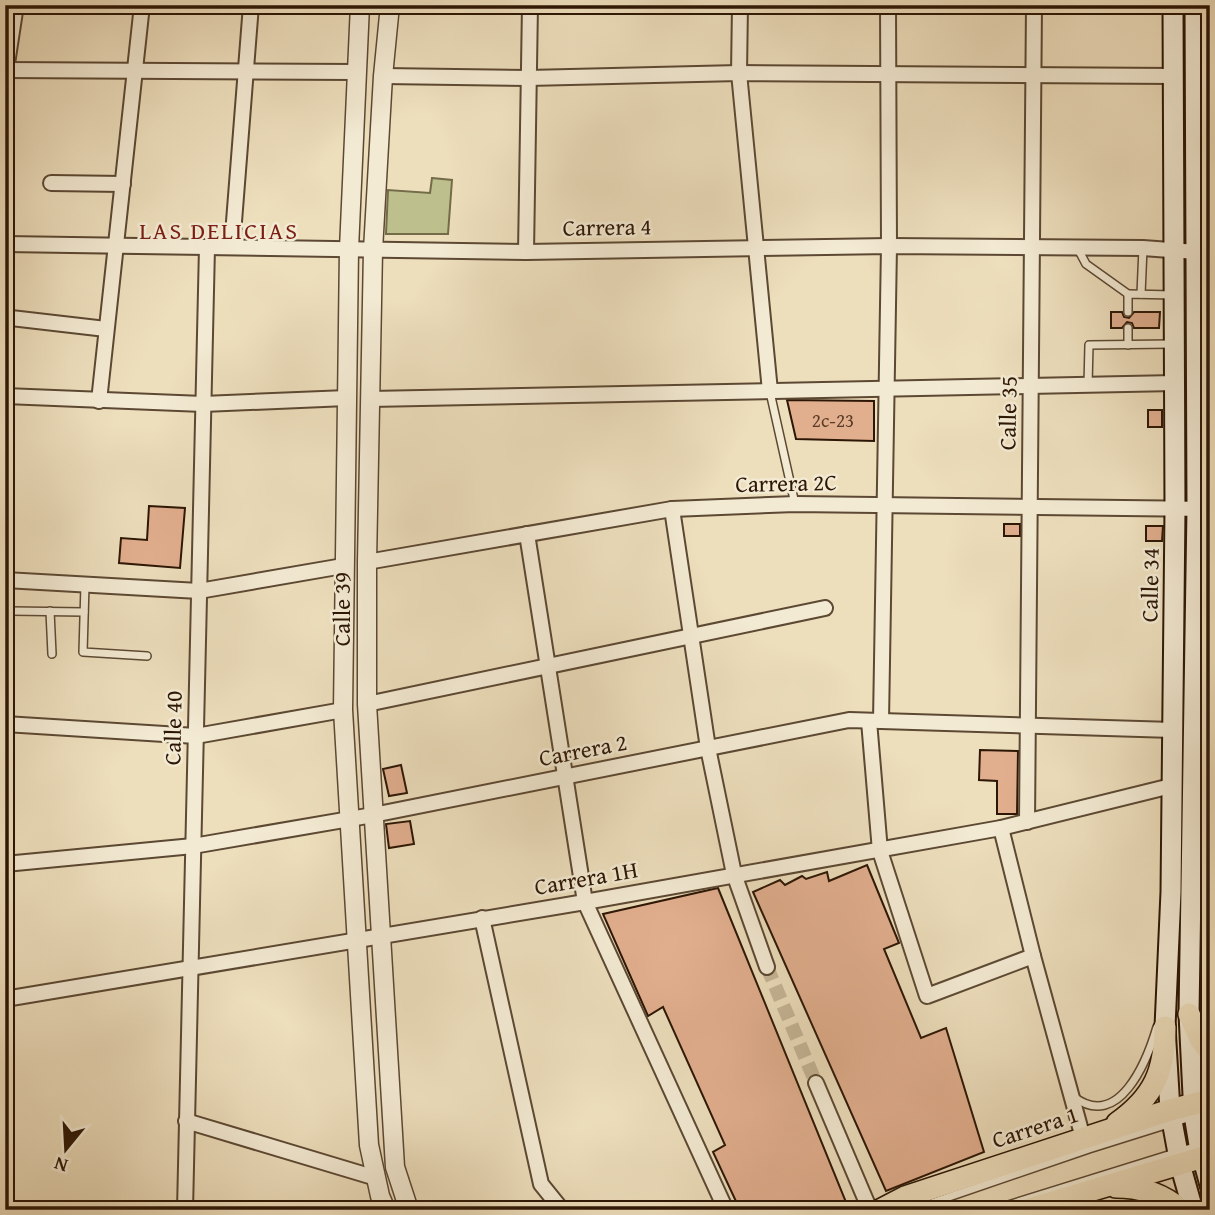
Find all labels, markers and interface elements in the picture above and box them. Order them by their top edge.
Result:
street label: Carrera 4 [562,209,652,244]
district label: LAS DELICIAS [139,213,299,248]
street label: Calle 35 [990,376,1025,450]
house number: 2c-23 [812,406,854,434]
street label: Carrera 2C [735,465,837,500]
street label: Calle 34 [1132,548,1167,622]
street label: Calle 39 [325,572,358,646]
street label: Calle 40 [155,691,190,765]
street label: Carrera 2 [536,725,630,774]
street label: Carrera 1H [532,852,640,903]
street label: Carrera 1 [987,1097,1082,1156]
north arrow [32,1114,102,1184]
text: N [50,1150,71,1180]

